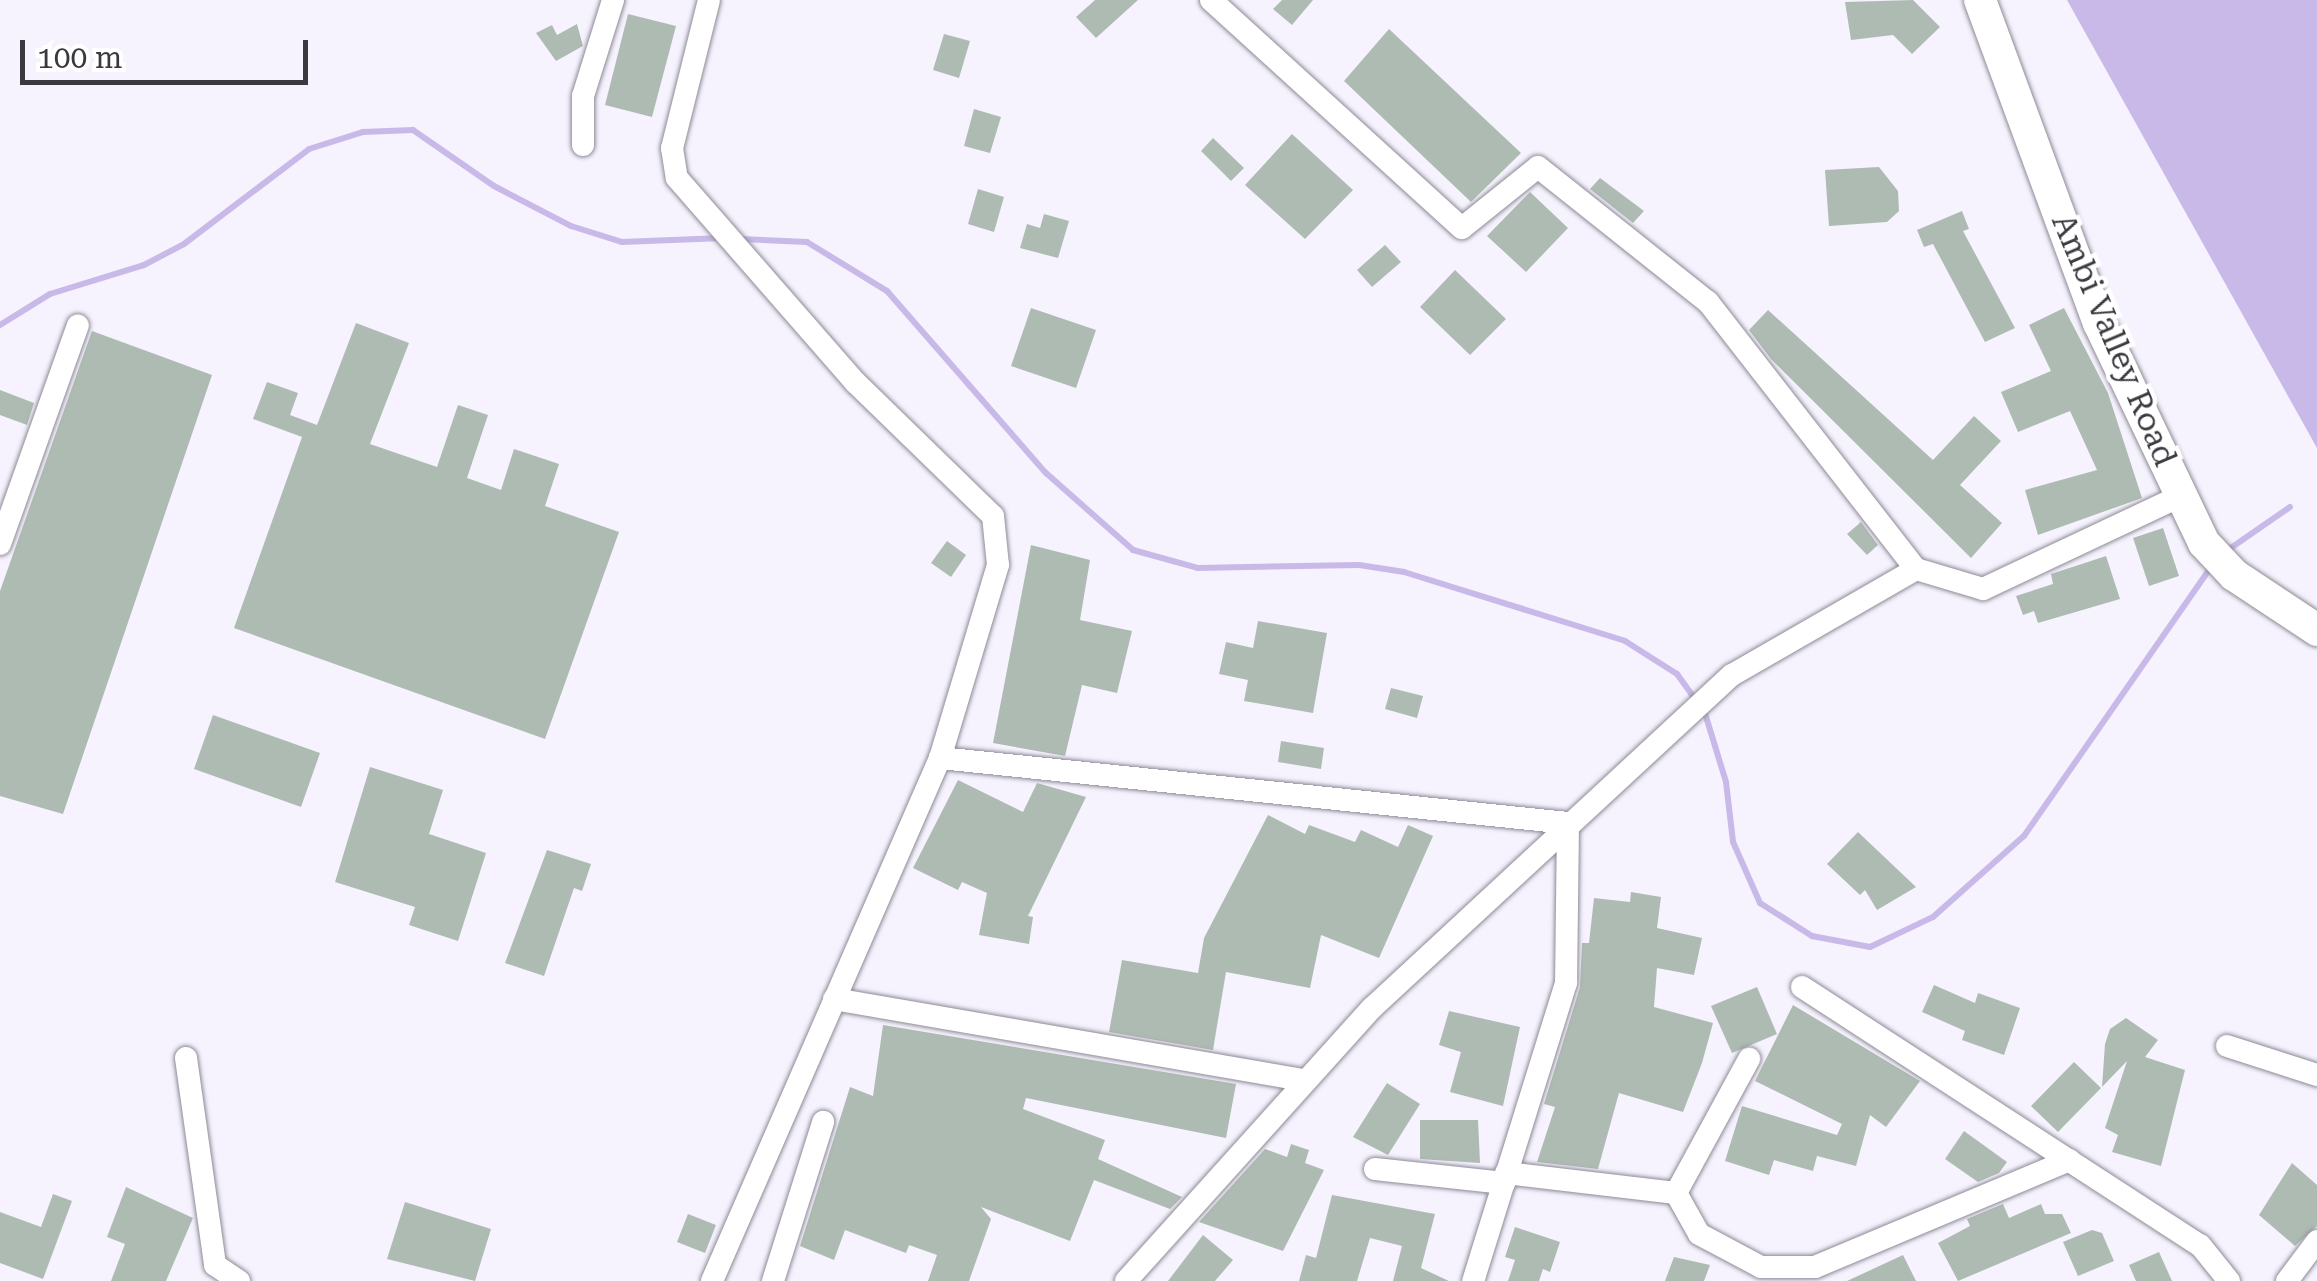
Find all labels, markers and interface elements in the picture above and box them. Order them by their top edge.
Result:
scale bar [25,20,312,82]
text: 100 m [37,40,122,75]
street label: Ambi Valley Road [2044,208,2184,472]

